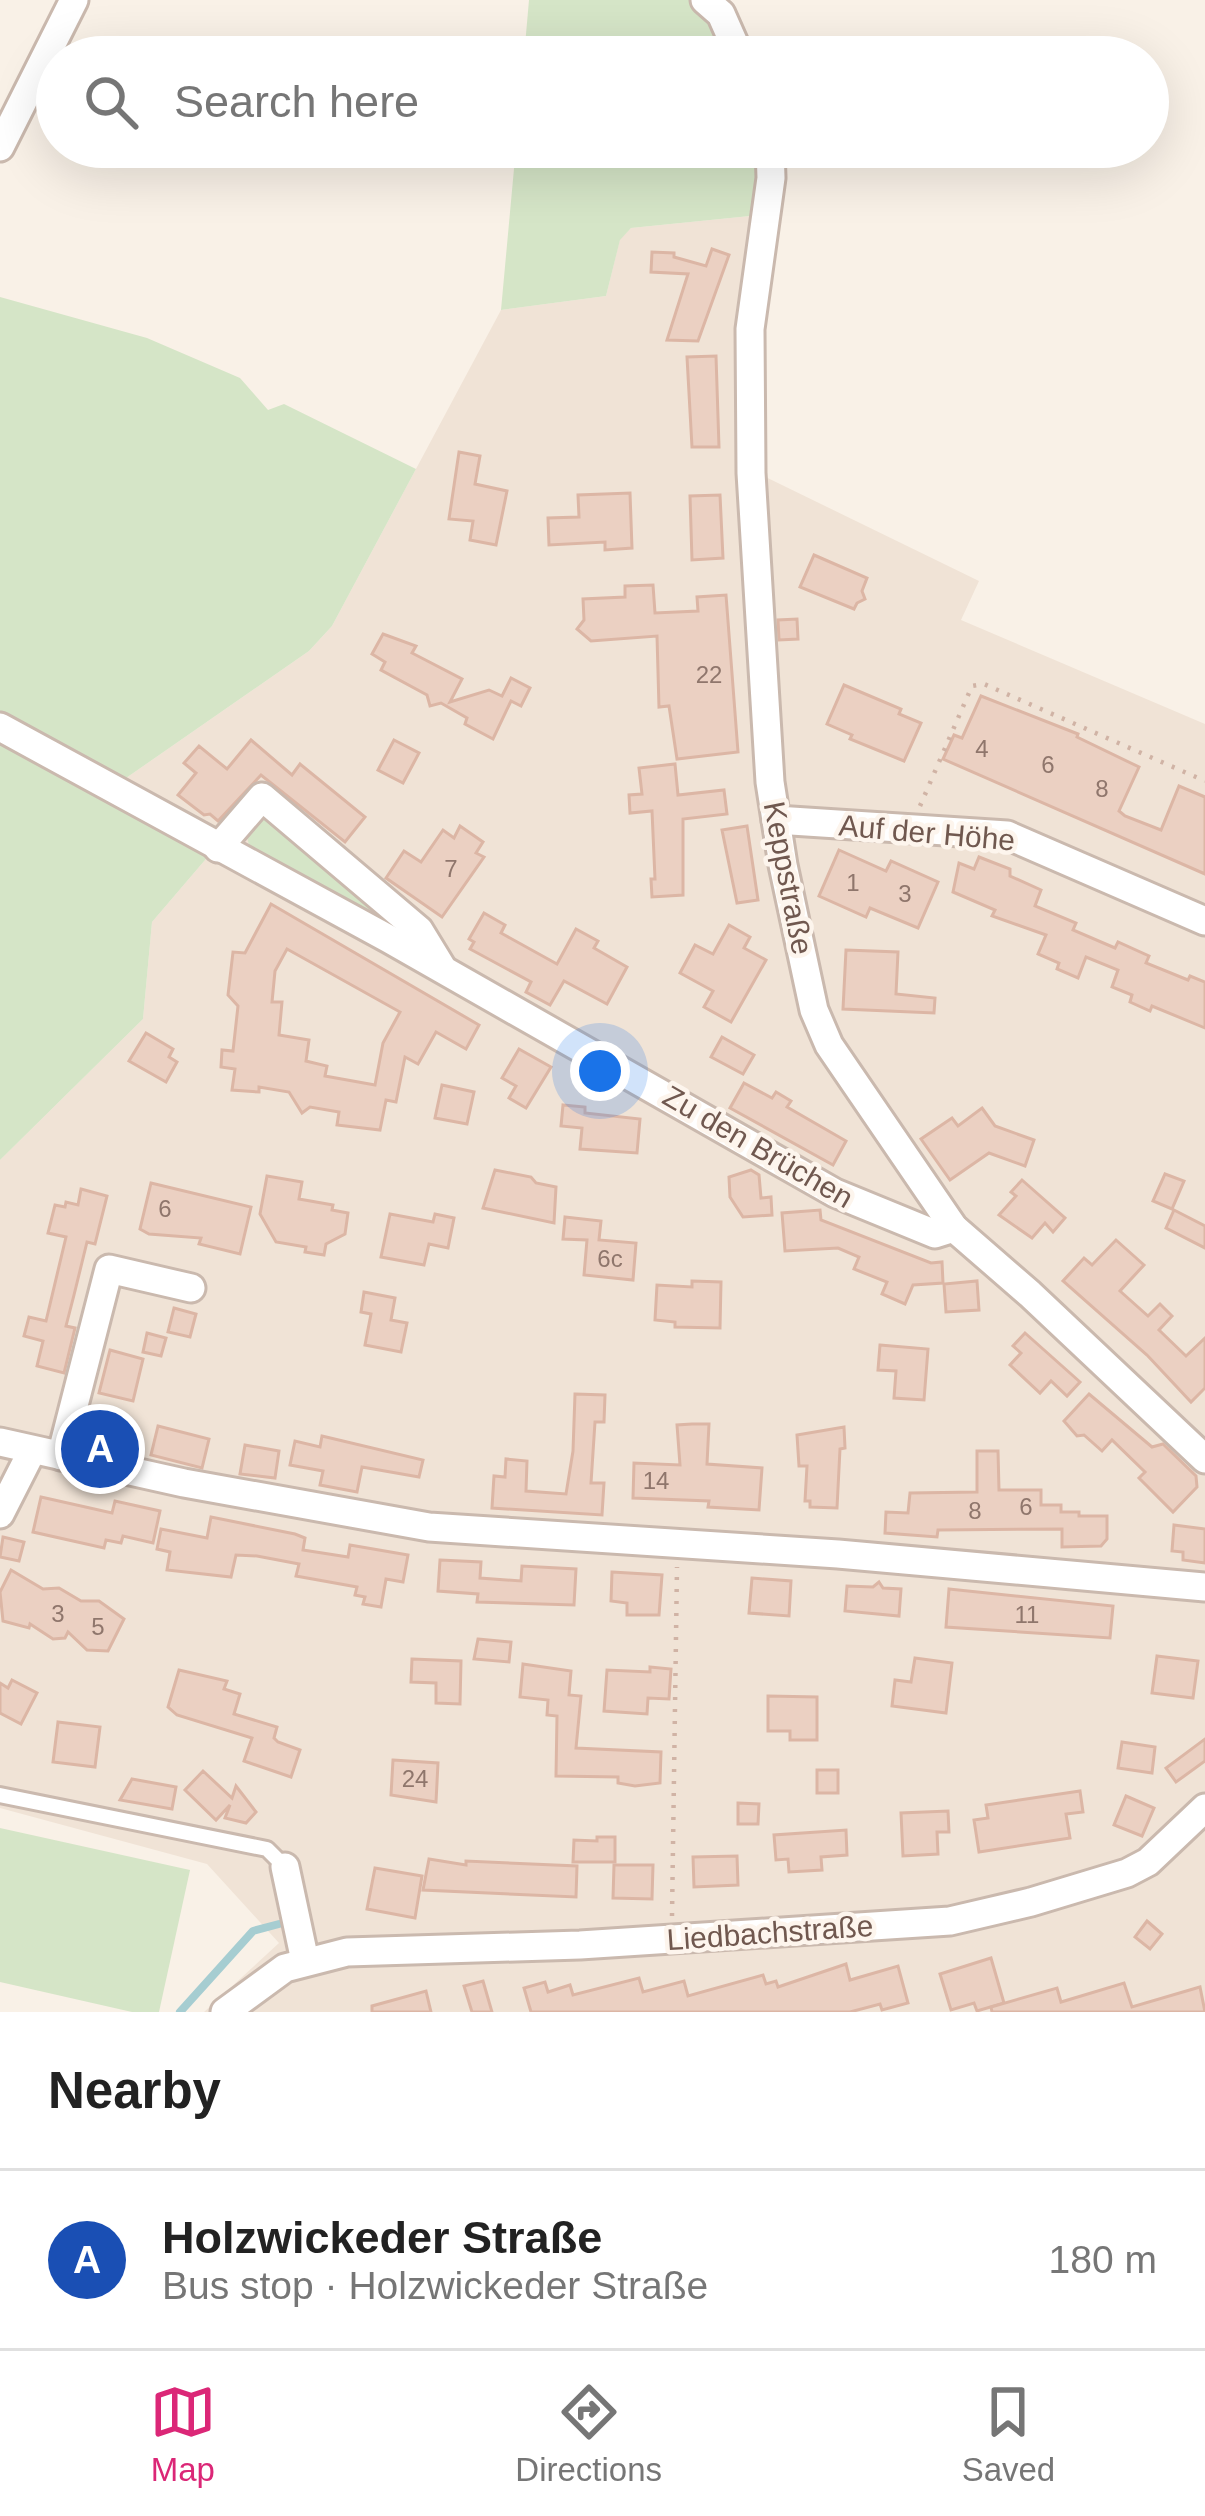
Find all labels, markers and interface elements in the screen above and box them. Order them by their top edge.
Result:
search box [36,36,1169,168]
icon: search [78,69,144,135]
text: Search here [174,76,419,127]
house number: 22 [696,661,722,688]
house number: 4 [975,735,989,762]
house number: 6 [1041,751,1055,778]
house number: 8 [1095,775,1109,802]
street label: Keppstraße [757,799,819,957]
street label: Auf der Höhe [838,808,1017,857]
house number: 7 [444,855,458,882]
house number: 1 [846,869,860,896]
house number: 3 [898,880,912,907]
your location [570,1041,630,1101]
street label: Zu den Brüchen [658,1079,859,1214]
house number: 6 [158,1195,172,1222]
house number: 6c [597,1245,623,1272]
pin: A [61,1404,139,1494]
house number: 14 [643,1467,669,1494]
house number: 6 [1019,1493,1033,1520]
house number: 8 [968,1497,982,1524]
house number: 3 [51,1600,65,1627]
house number: 11 [1015,1601,1039,1628]
house number: 5 [91,1613,105,1640]
house number: 24 [402,1765,428,1792]
street label: Liedbachstraße [666,1909,874,1956]
text: Nearby [48,2062,221,2119]
text: Holzwickeder Straße [162,2212,602,2263]
text: A [73,2238,101,2281]
text: 180 m [1049,2238,1157,2281]
text: Bus stop · Holzwickeder Straße [162,2264,708,2307]
tab: Map [150,2379,216,2489]
tab: Directions [515,2379,662,2489]
tab: Saved [962,2379,1055,2489]

